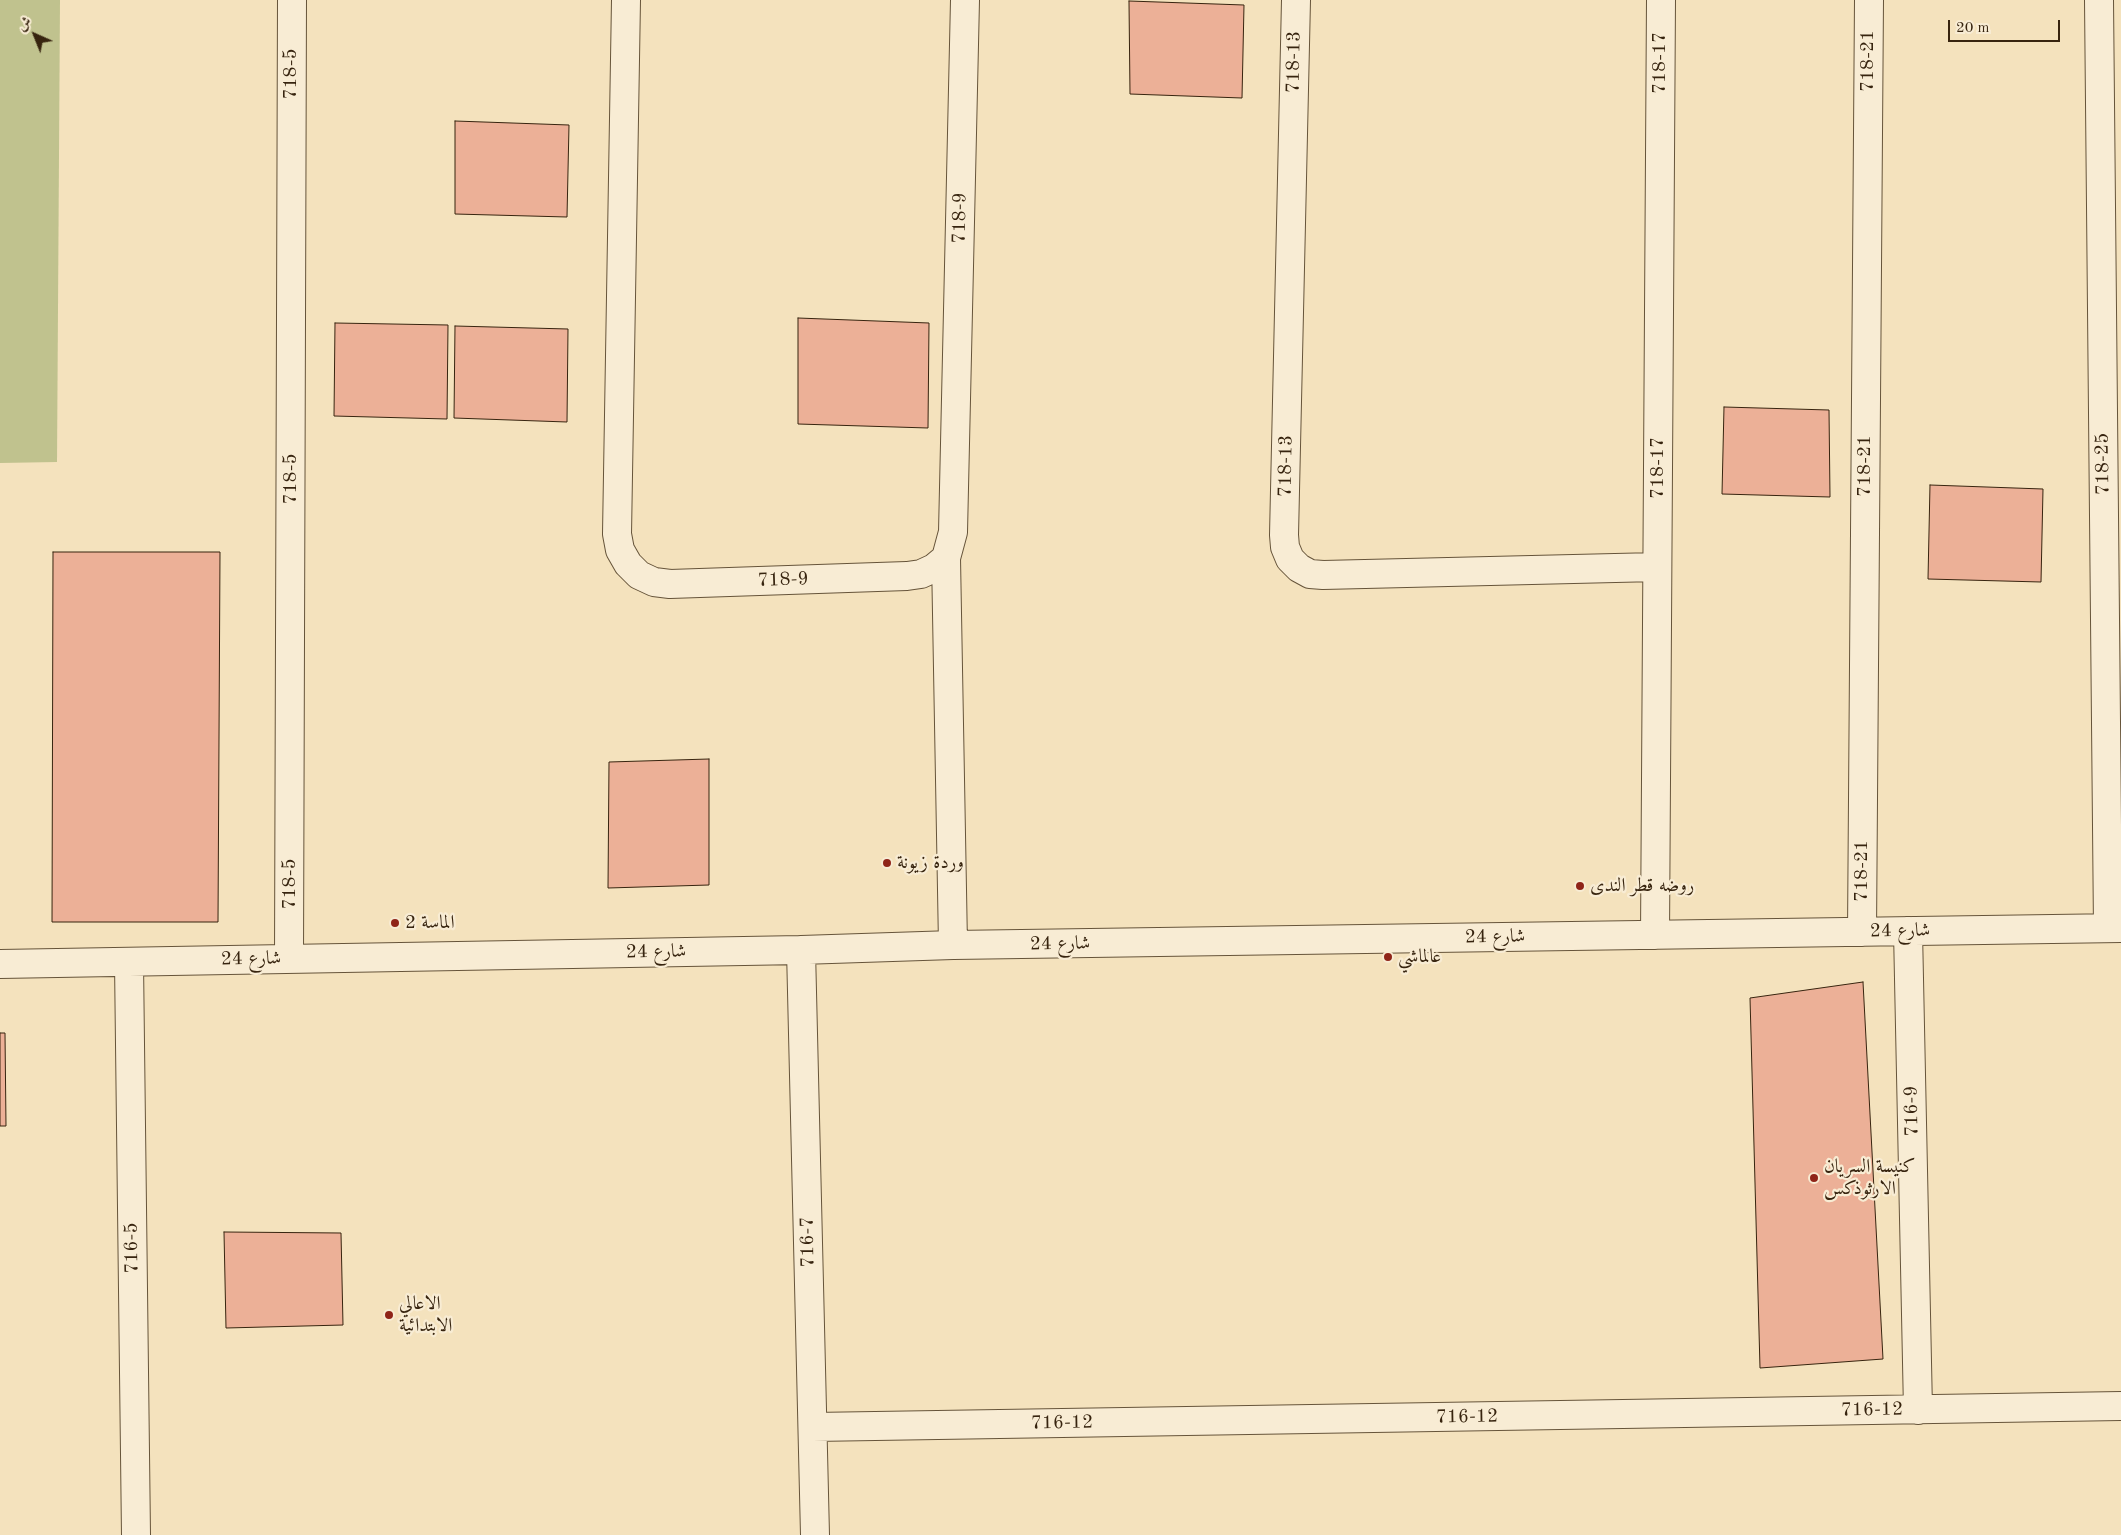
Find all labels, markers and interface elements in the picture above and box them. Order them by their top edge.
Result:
north arrow [10,10,60,60]
scale bar [1951,10,2064,42]
text: ش [15,14,34,34]
text: 20 m [1956,21,1990,36]
street label: 718-21 [1857,30,1879,92]
street label: 718-13 [1282,31,1306,93]
street label: 718-17 [1649,32,1671,94]
street label: 718-5 [280,48,302,100]
street label: 718-9 [948,192,972,244]
street label: 718-25 [2091,433,2115,495]
street label: 718-13 [1274,435,1298,497]
street label: 718-21 [1854,435,1876,497]
street label: 718-17 [1647,437,1669,499]
street label: 718-5 [280,453,302,505]
street label: 718-9 [757,568,809,592]
street label: 718-21 [1851,840,1873,902]
place label: وردة زيونة [897,852,964,874]
marker: وردة زيونة [881,857,893,869]
street label: 718-5 [279,858,301,910]
place label: روضه قطر الندى [1590,875,1694,897]
marker: روضه قطر الندى [1574,880,1586,892]
place label: الماسة 2 [405,912,455,934]
marker: الماسة 2 [389,917,401,929]
street label: شارع 24 [1870,919,1930,943]
street label: شارع 24 [1465,925,1525,949]
street label: شارع 24 [1030,932,1090,956]
street label: شارع 24 [626,940,686,964]
place label: عالماشي [1398,946,1441,968]
street label: شارع 24 [221,947,281,971]
marker: عالماشي [1382,951,1394,963]
street label: 716-9 [1900,1085,1924,1137]
place label: كنيسة السريان الارثوذكس [1824,1156,1915,1200]
marker: كنيسة السريان الارثوذكس [1808,1172,1820,1184]
street label: 716-7 [796,1216,820,1268]
street label: 716-5 [120,1222,144,1274]
place label: الاعالي الابتدائية [399,1293,452,1337]
marker: الاعالي الابتدائية [383,1309,395,1321]
street label: 716-12 [1841,1398,1903,1422]
street label: 716-12 [1436,1405,1498,1429]
street label: 716-12 [1031,1411,1093,1435]

